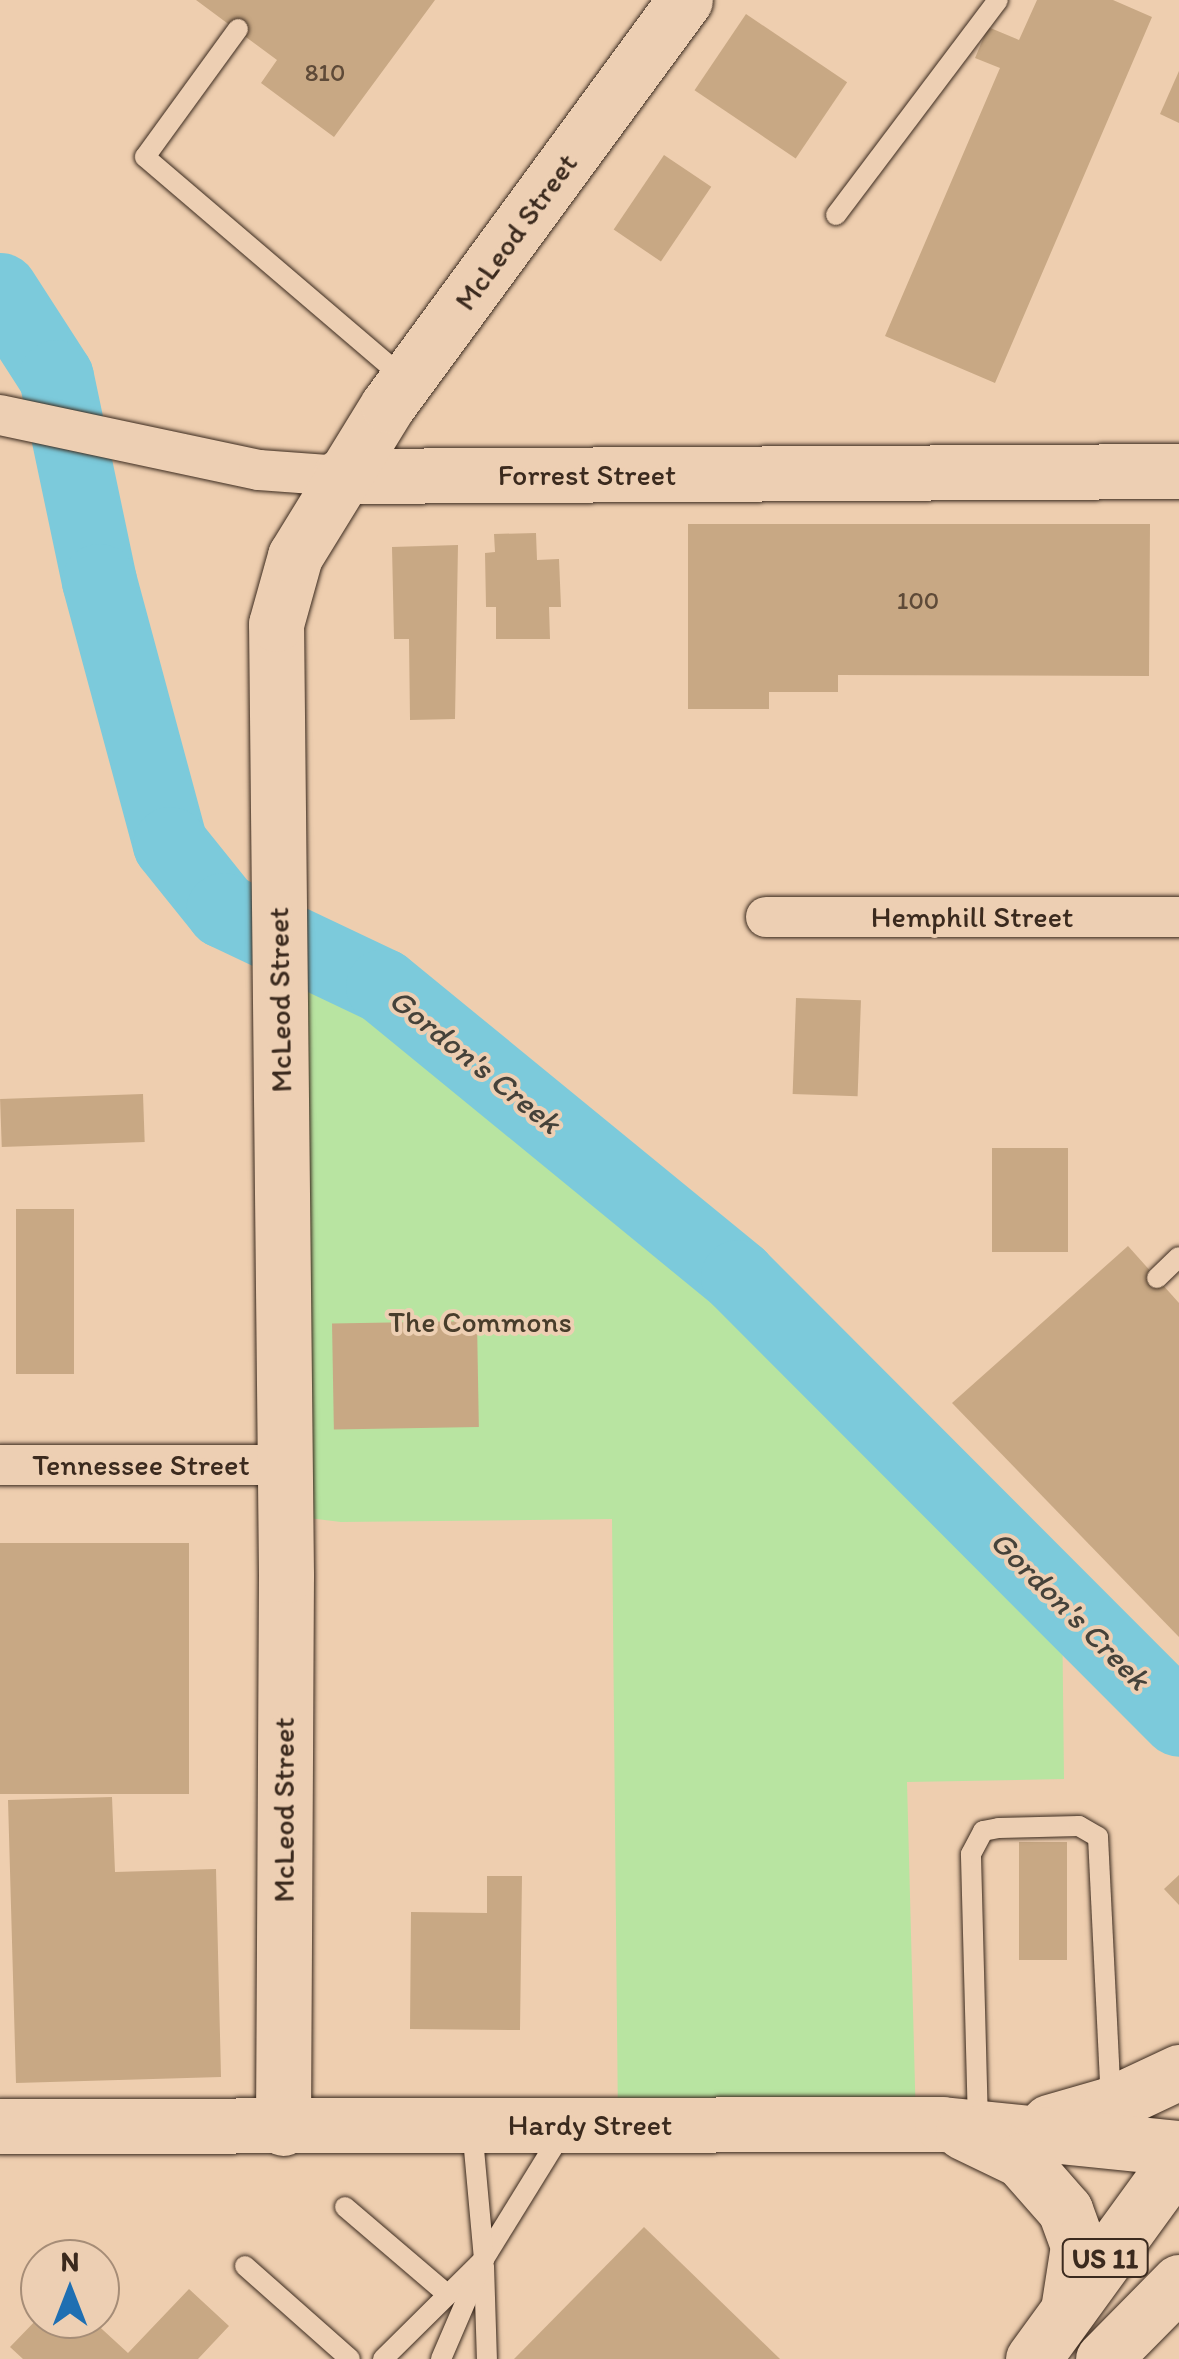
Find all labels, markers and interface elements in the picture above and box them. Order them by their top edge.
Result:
house number: 810 [305,57,345,87]
street label: McLeod Street [447,147,585,317]
street label: Forrest Street [498,457,676,493]
house number: 100 [897,585,939,615]
street label: Hemphill Street [871,899,1073,935]
street label: McLeod Street [260,907,300,1093]
water label: Gordon's Creek [381,980,569,1142]
park label: The Commons [388,1304,572,1340]
street label: Tennessee Street [32,1447,250,1483]
water label: Gordon's Creek [982,1522,1158,1698]
street label: McLeod Street [266,1718,302,1902]
street label: Hardy Street [508,2107,672,2143]
road number: US 11 [1060,2235,1150,2281]
north arrow [20,2239,120,2339]
text: N [61,2244,79,2278]

